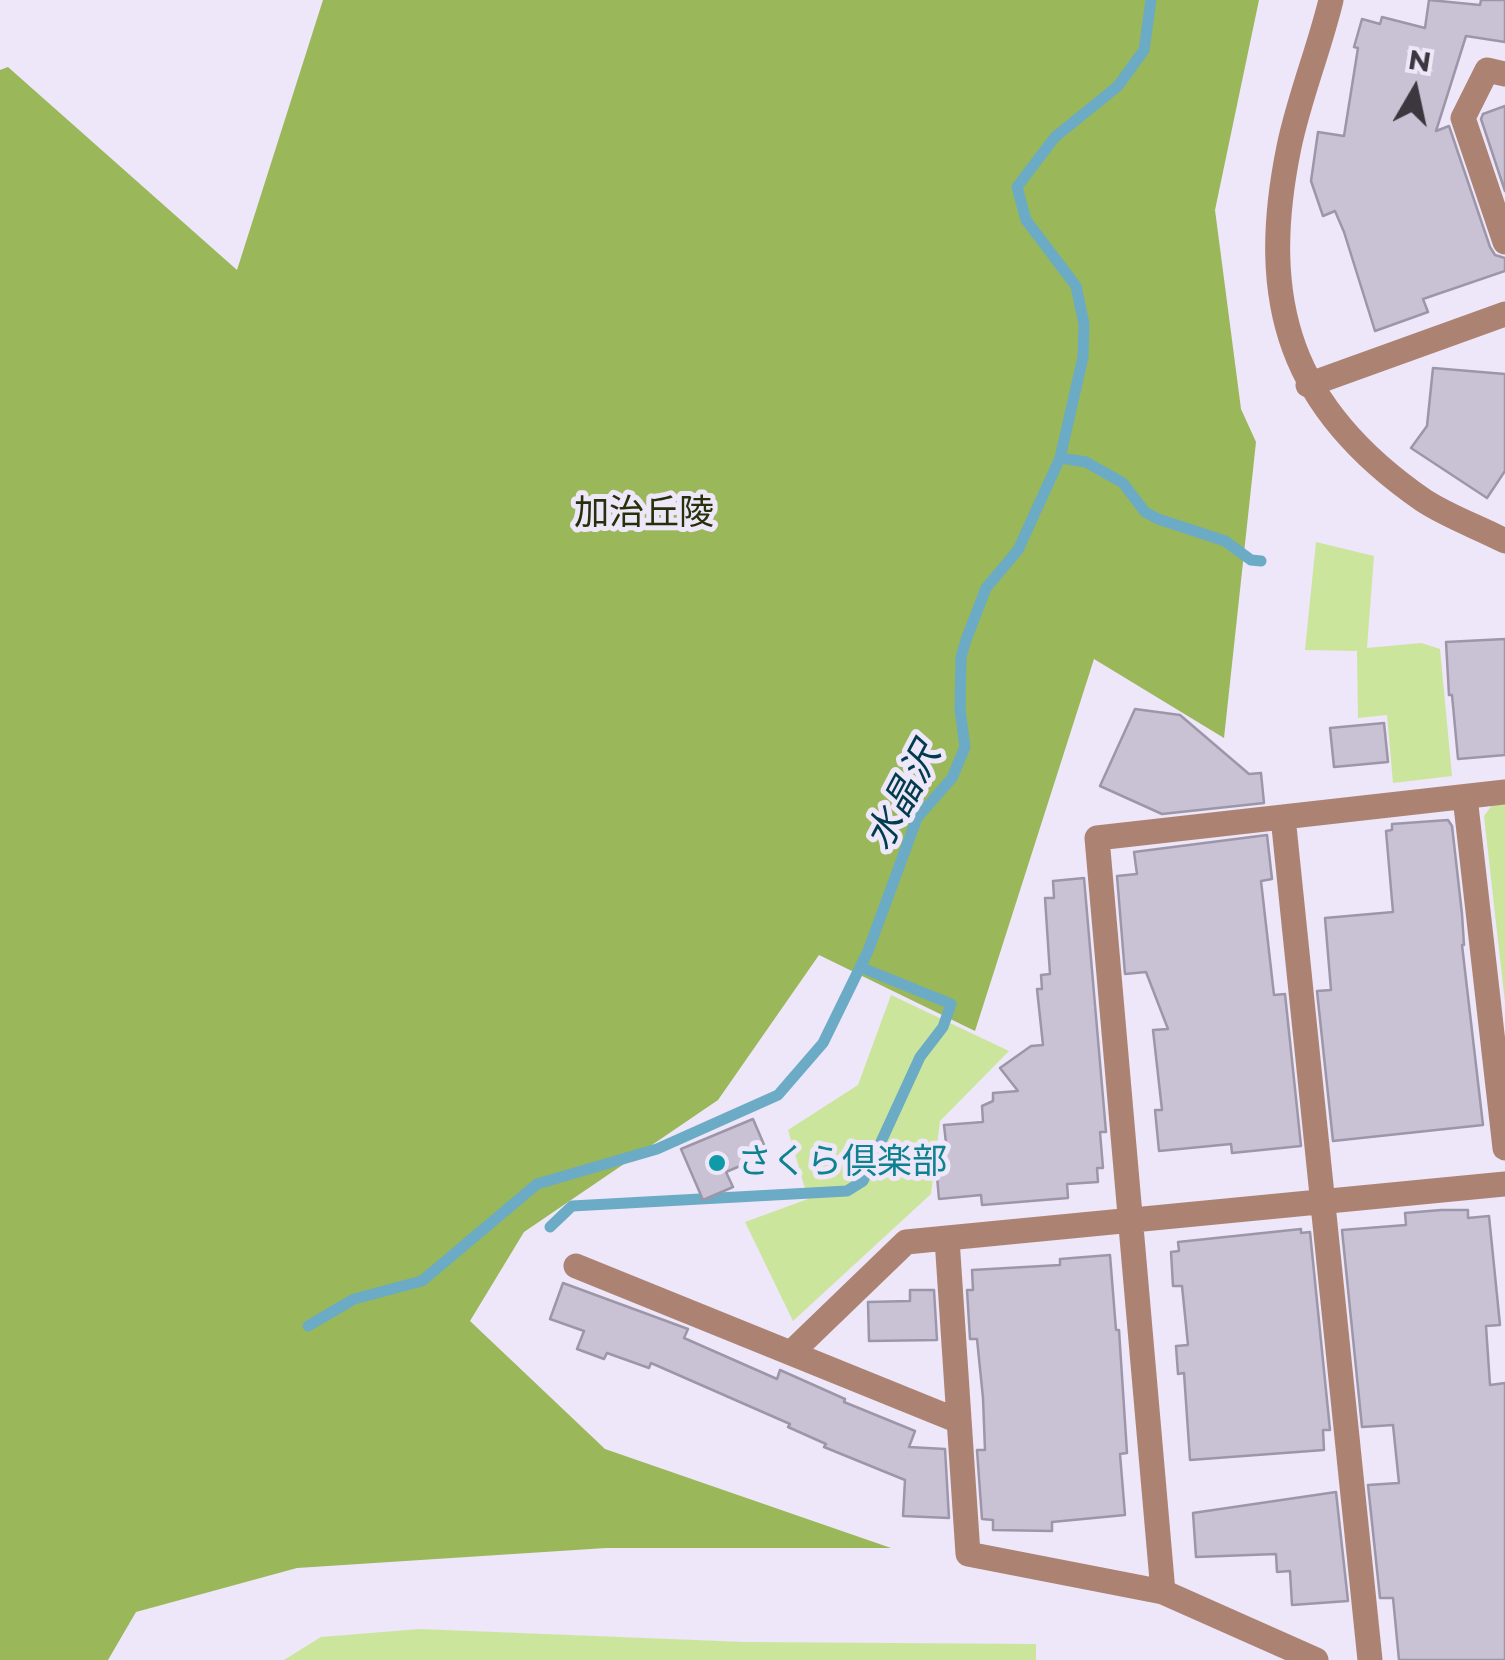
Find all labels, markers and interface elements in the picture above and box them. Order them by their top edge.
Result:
north arrow [1365,40,1465,140]
text: N [1406,42,1434,79]
park label: 加治丘陵 [574,493,714,535]
water label: 水晶沢 [857,736,951,858]
place label: さくら倶楽部 [737,1142,947,1184]
marker: さくら倶楽部 [706,1152,728,1174]

